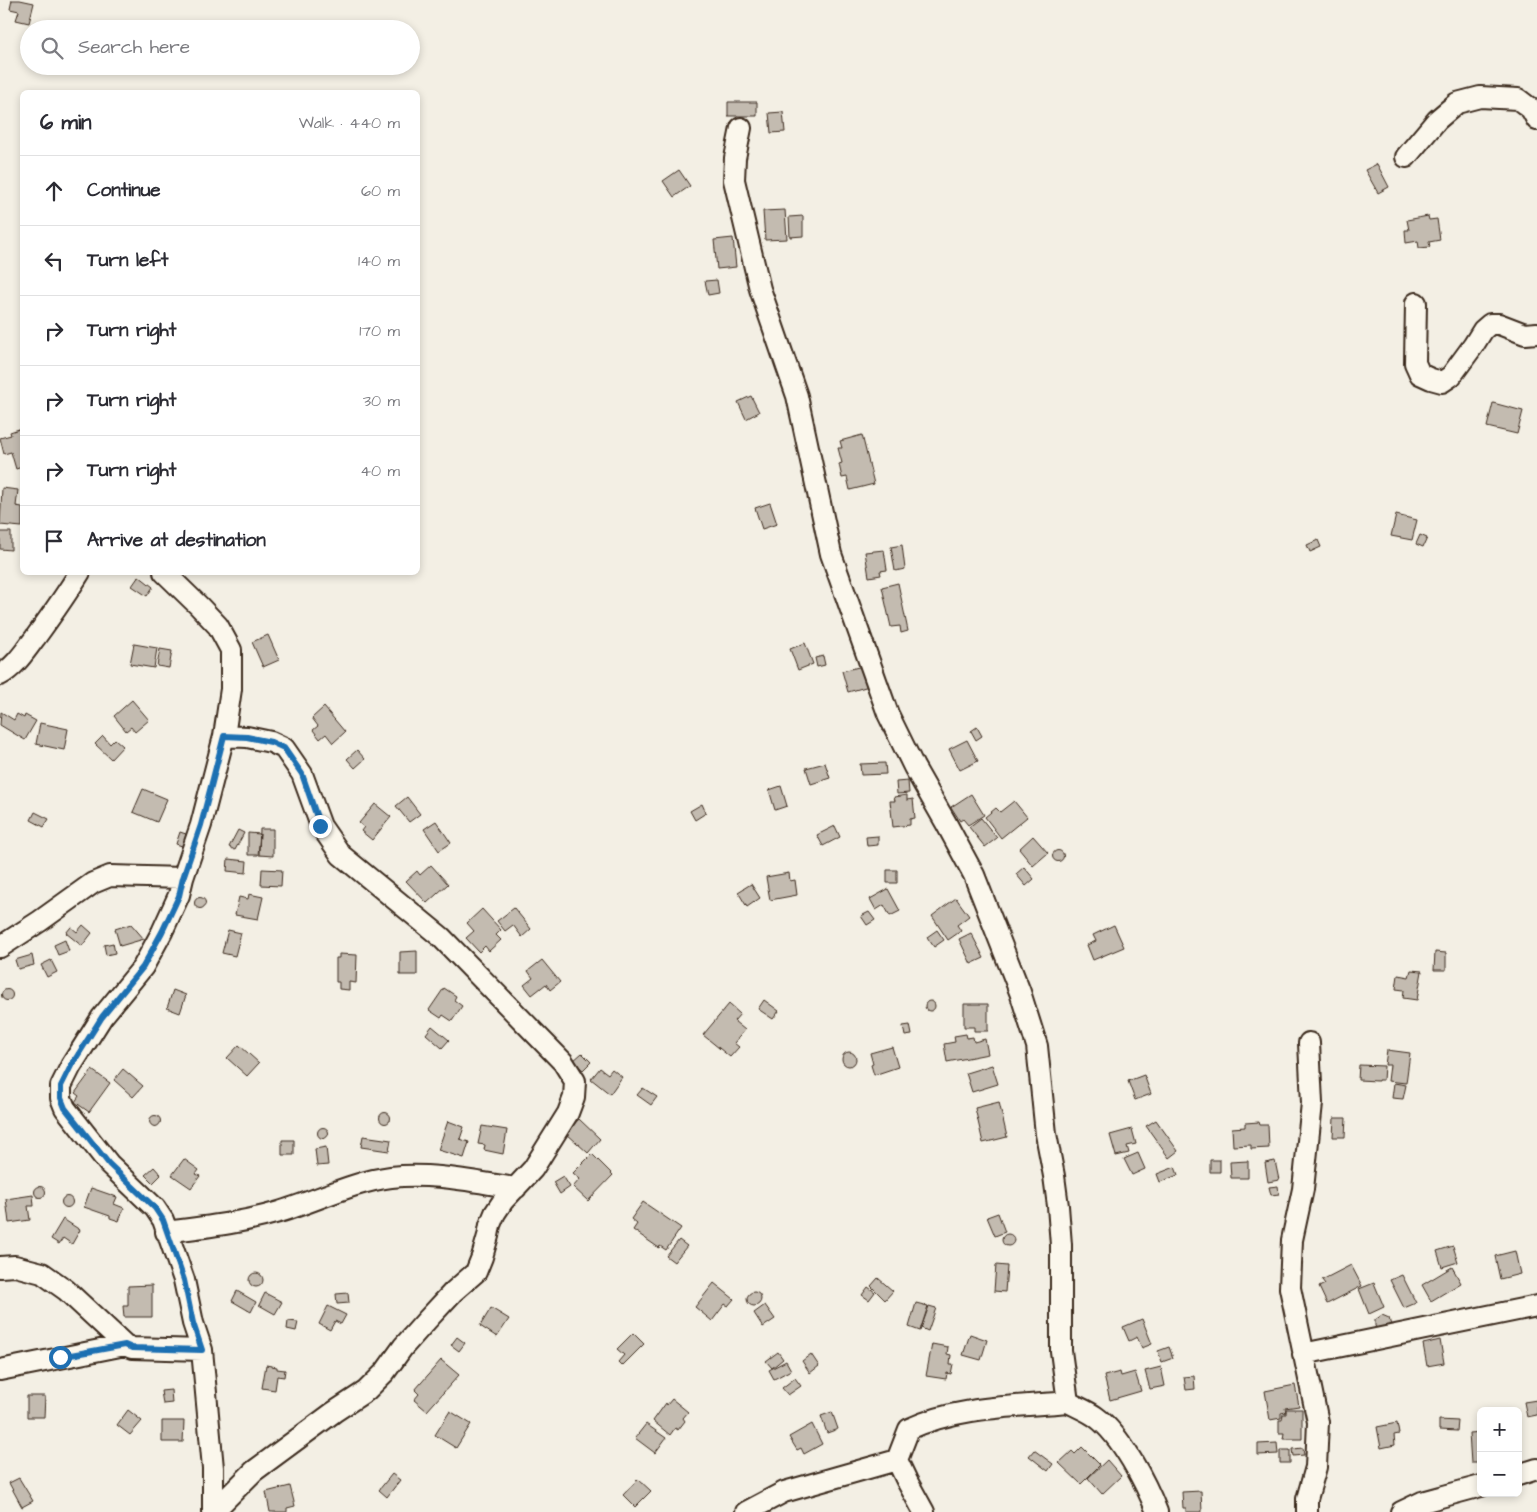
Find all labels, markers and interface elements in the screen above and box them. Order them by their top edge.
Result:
search box [20,20,420,75]
icon: search [38,34,66,62]
text: Search here [78,34,190,61]
text: 6 min [40,108,92,137]
text: Walk · 440 m [299,112,400,134]
icon: ahead [40,177,68,205]
text: Continue [87,177,161,204]
text: 60 m [361,180,400,202]
icon: left [40,247,68,275]
text: Turn left [87,247,168,274]
text: 140 m [358,250,400,272]
icon: right [40,317,68,345]
text: Turn right [87,317,176,344]
text: 170 m [359,320,400,342]
icon: right [40,387,68,415]
text: Turn right [87,387,176,414]
text: 30 m [363,390,400,412]
icon: right [40,457,68,485]
text: Turn right [87,457,176,484]
text: 40 m [360,460,400,482]
icon: arrive [40,527,68,555]
text: Arrive at destination [87,527,266,554]
route end [309,815,332,838]
route start [49,1346,72,1369]
map controls [1477,1407,1522,1497]
button: + [1477,1407,1522,1452]
button: − [1477,1452,1522,1497]

